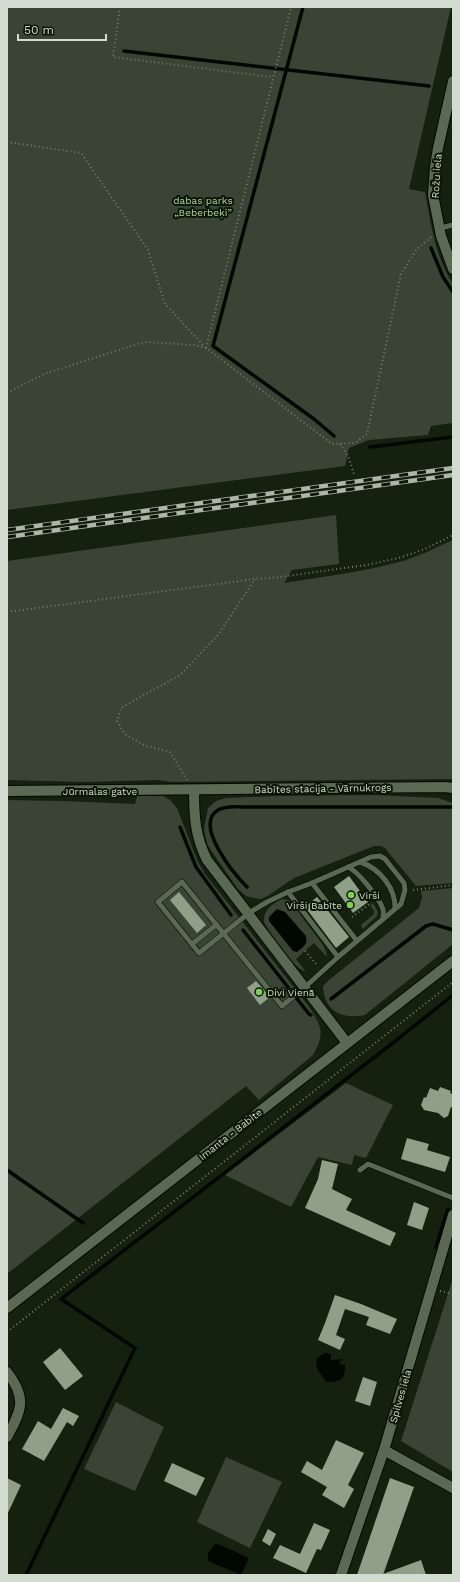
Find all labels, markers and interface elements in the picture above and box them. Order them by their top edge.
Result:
scale bar [18,16,106,42]
text: 50 m [24,23,54,37]
street label: Rožu iela [429,153,444,199]
park label: dabas parks „Beberbeķi” [173,195,233,219]
street label: Babītes stacija - Vārnukrogs [254,782,392,795]
street label: Jūrmalas gatve [63,786,137,797]
marker: Virši [346,890,356,900]
place label: Virši [359,890,380,901]
place label: Virši Babīte [287,900,342,911]
marker: Virši Babīte [345,900,355,910]
marker: Divi Vienā [254,987,264,997]
place label: Divi Vienā [267,987,315,998]
street label: Imanta - Babīte [197,1106,264,1162]
street label: Spilves iela [388,1368,413,1424]

